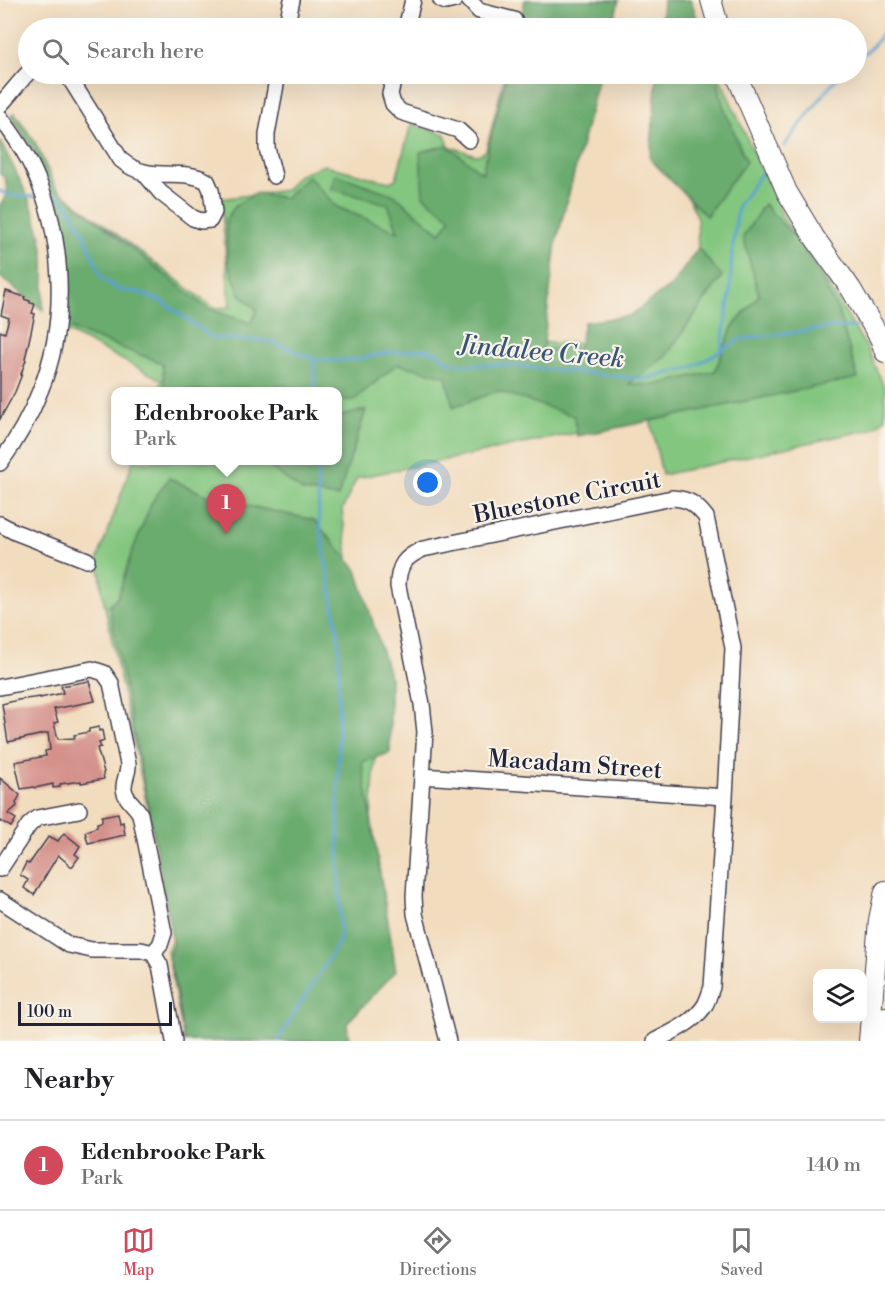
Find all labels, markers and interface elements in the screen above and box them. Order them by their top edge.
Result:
search box [18,18,867,84]
icon: search [39,35,72,68]
text: Search here [87,38,204,65]
water label: Jindalee Creek [455,329,626,375]
popup [111,387,342,465]
text: Edenbrooke Park [134,400,319,427]
text: Park [134,427,176,452]
street label: Bluestone Circuit [470,465,664,531]
your location [413,468,442,497]
pin: 1 [206,484,246,534]
street label: Macadam Street [487,744,664,786]
map controls [813,969,867,1023]
button: layers [813,969,867,1023]
scale bar [18,999,172,1026]
text: 100 m [27,1002,72,1022]
text: Nearby [24,1064,114,1096]
text: Edenbrooke Park [81,1139,265,1166]
text: 1 [39,1153,48,1178]
text: 140 m [806,1153,861,1178]
text: Park [81,1166,123,1191]
tab: Map [122,1224,155,1280]
tab: Directions [399,1224,477,1280]
tab: Saved [721,1224,763,1280]

